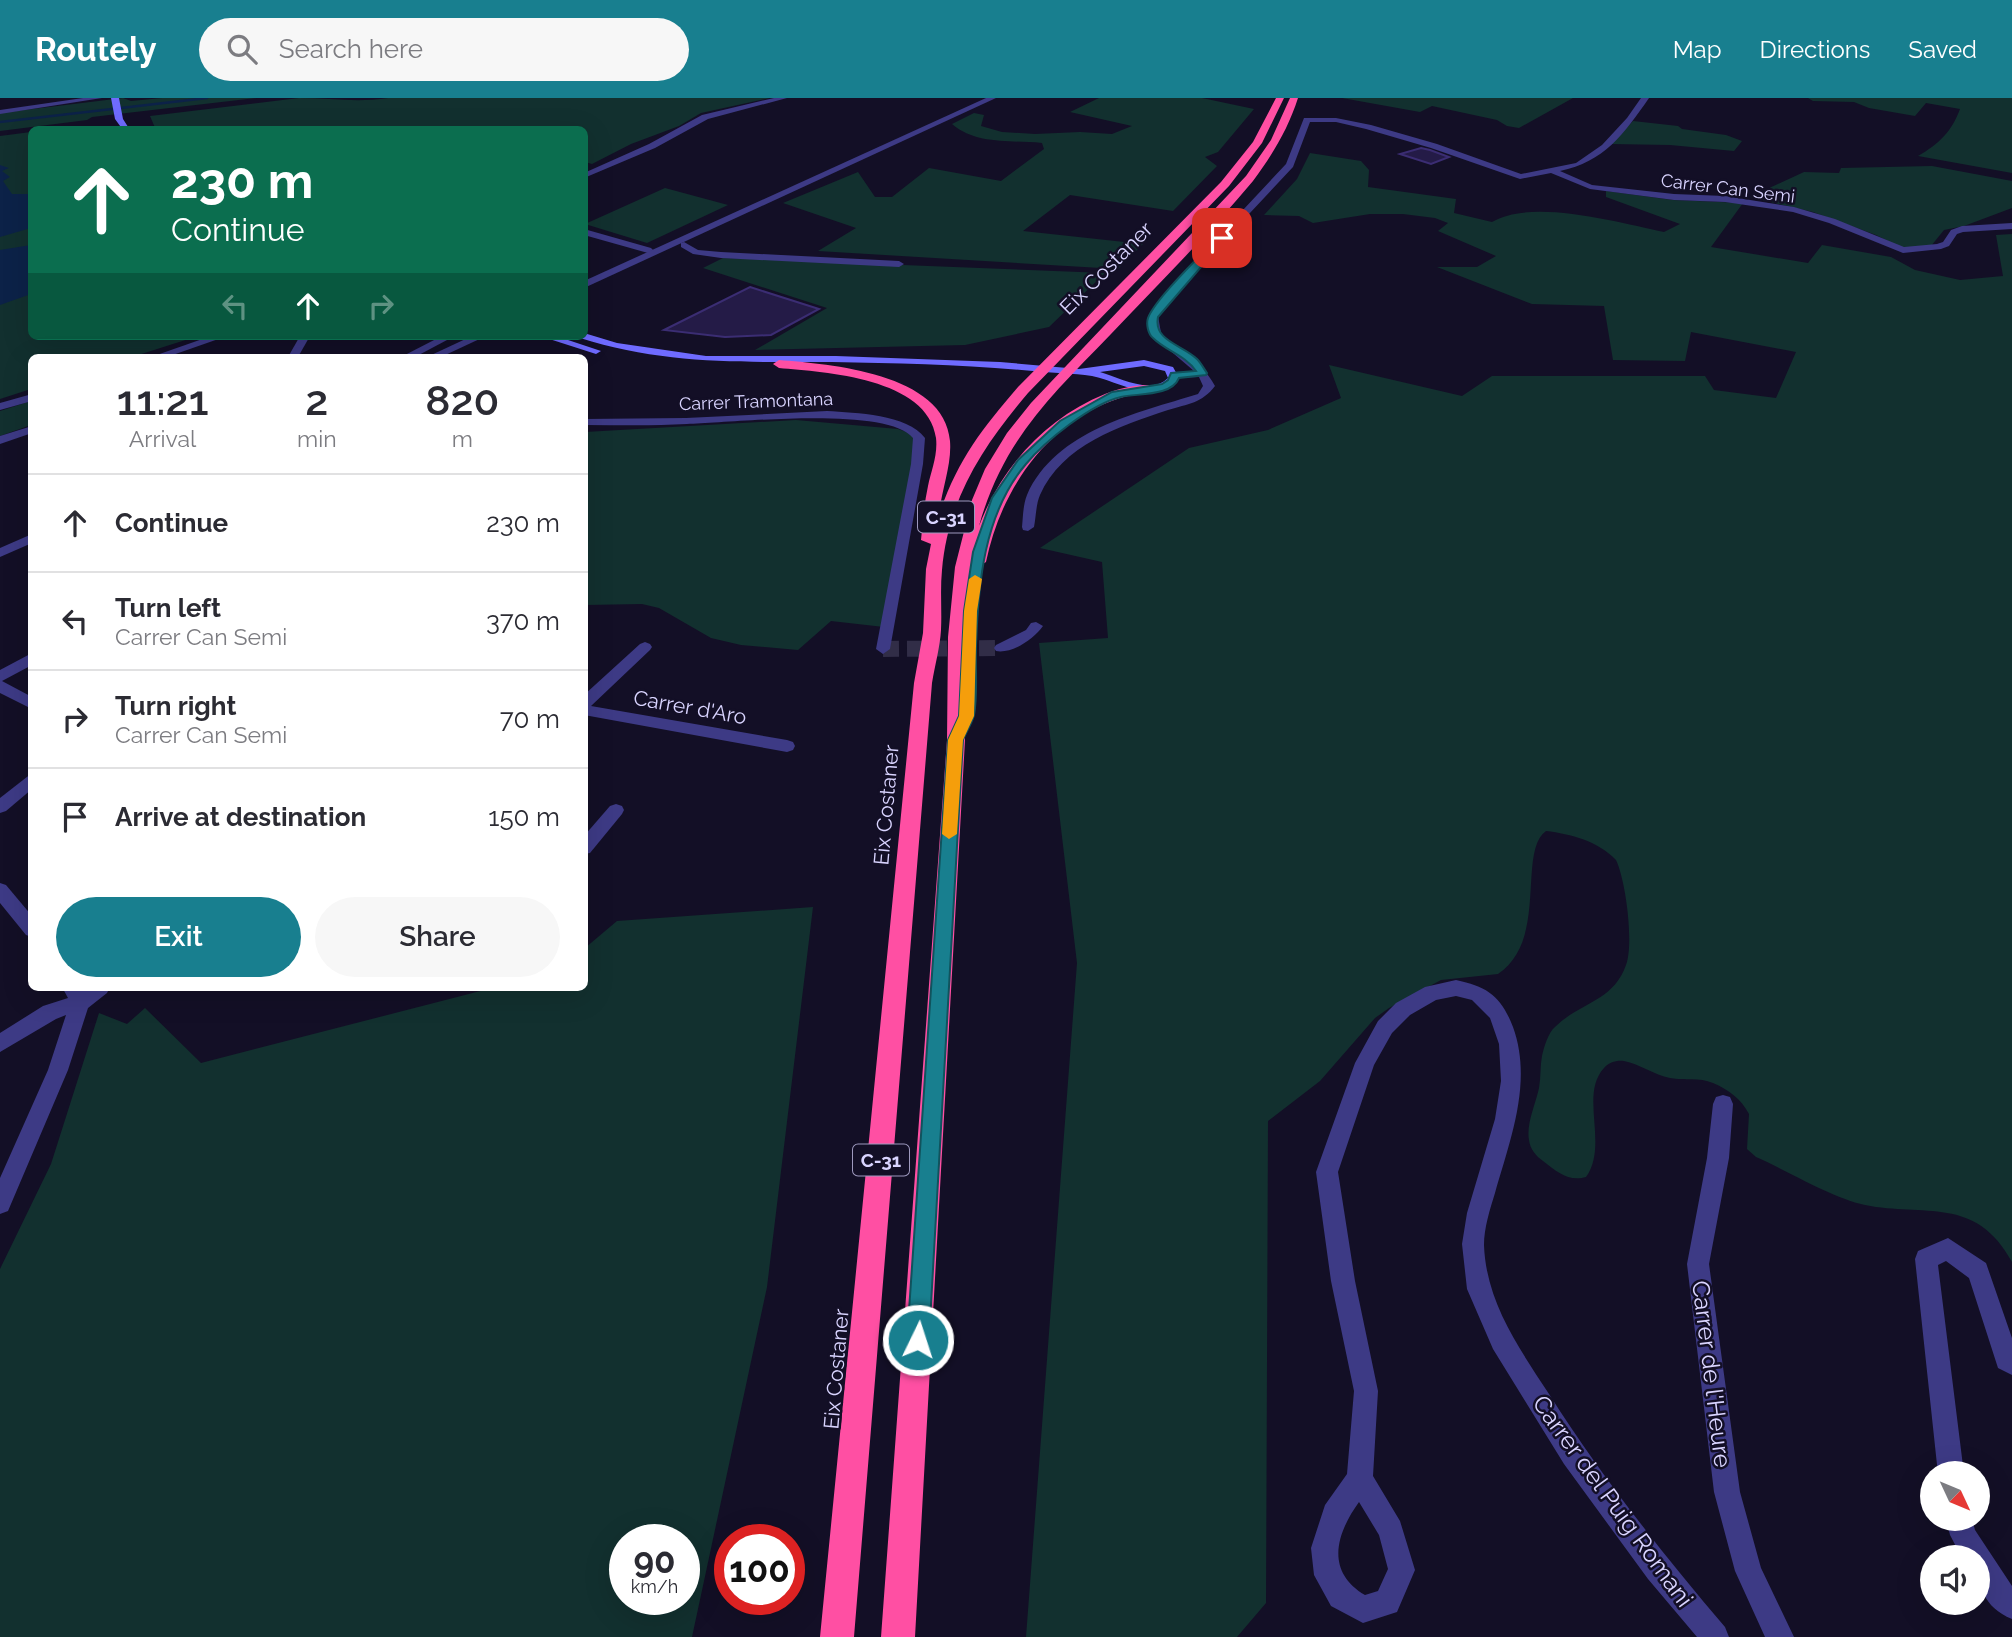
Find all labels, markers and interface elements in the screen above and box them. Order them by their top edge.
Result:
search box [199,18,689,81]
text: Routely [35,30,157,69]
icon: search [223,30,261,68]
text: Search here [279,34,423,64]
text: Map [1673,35,1722,64]
text: Directions [1760,35,1870,64]
text: Saved [1908,35,1977,64]
text: 230 m [171,152,313,209]
icon: ahead [56,154,147,245]
street label: Carrer Can Semi [1660,169,1796,207]
pin [1192,208,1252,268]
text: Continue [171,211,305,248]
street label: Eix Costaner [1054,216,1158,320]
icon: arrive [1203,219,1241,257]
icon: left [216,287,254,325]
icon: ahead [289,287,327,325]
icon: right [362,287,400,325]
text: 11:21 [117,376,208,425]
text: 2 [305,376,328,425]
text: 820 [425,376,499,425]
street label: Carrer Tramontana [679,388,833,414]
text: Arrival [129,425,196,452]
text: min [297,425,337,452]
text: m [452,425,473,452]
road number: C-31 [918,502,974,532]
icon: ahead [56,504,94,542]
text: Continue [115,508,228,538]
text: 230 m [486,508,560,538]
text: Turn left [115,593,221,623]
icon: left [56,602,94,640]
text: 370 m [486,606,560,636]
text: Carrer Can Semi [115,623,287,650]
street label: Carrer d'Aro [632,685,748,729]
text: Turn right [115,691,236,721]
icon: right [56,700,94,738]
text: 70 m [500,704,560,734]
text: Carrer Can Semi [115,721,287,748]
street label: Eix Costaner [868,743,904,866]
icon: arrive [56,798,94,836]
text: Arrive at destination [115,802,366,832]
text: 150 m [488,802,560,832]
button: Exit [56,897,301,977]
button: Share [315,897,560,977]
road number: C-31 [853,1144,909,1176]
street label: Carrer de l'Heure [1686,1279,1738,1469]
position arrow [881,1303,955,1377]
street label: Eix Costaner [818,1307,854,1430]
street label: Carrer del Puig Romani [1527,1390,1699,1612]
north arrow [1920,1461,1990,1531]
map controls [1920,1461,1990,1615]
speed limit sign: 100 [714,1524,805,1615]
text: 90 [633,1540,676,1581]
button: sound [1920,1545,1990,1615]
text: km/h [631,1576,678,1597]

